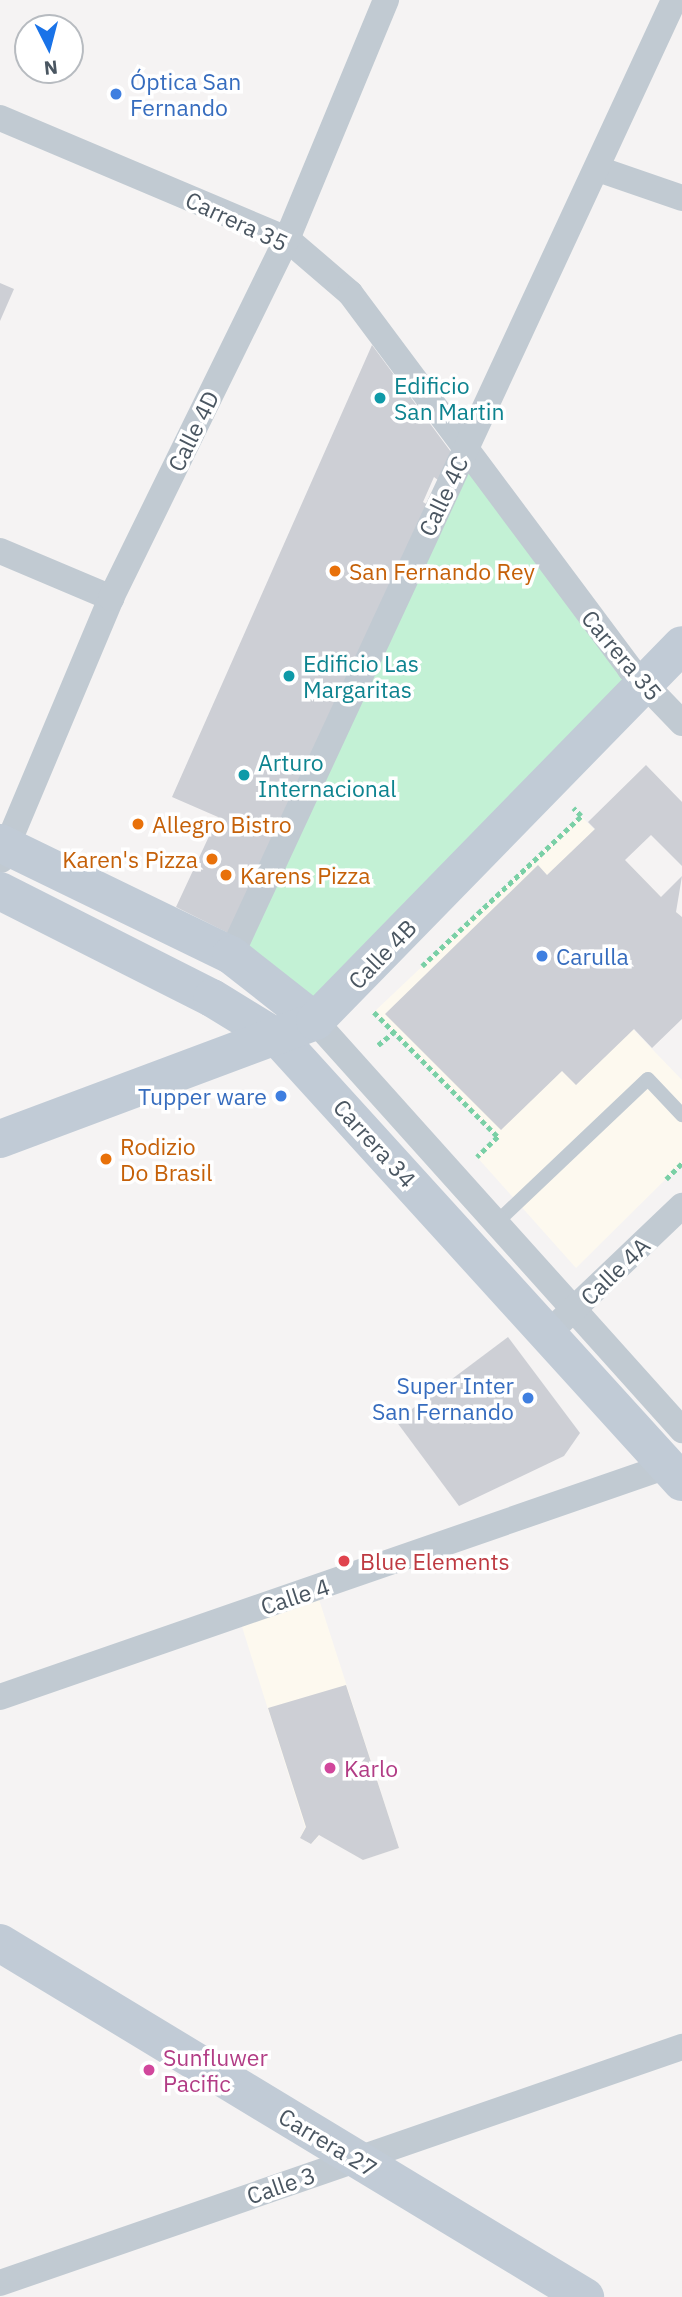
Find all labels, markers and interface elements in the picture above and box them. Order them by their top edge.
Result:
north arrow [14,14,84,84]
text: N [43,55,59,81]
place label: Óptica San Fernando [130,67,241,121]
marker: Óptica San Fernando [108,86,124,102]
street label: Carrera 35 [181,185,293,257]
place label: Edificio San Martin [394,371,505,425]
street label: Calle 4D [162,386,224,476]
marker: Edificio San Martin [372,390,388,406]
street label: Calle 4C [413,452,473,540]
place label: San Fernando Rey [349,557,535,585]
marker: San Fernando Rey [327,563,343,579]
street label: Carrera 35 [576,604,668,706]
place label: Edificio Las Margaritas [303,649,419,703]
marker: Edificio Las Margaritas [281,668,297,684]
place label: Arturo Internacional [258,748,396,802]
marker: Arturo Internacional [236,767,252,783]
place label: Allegro Bistro [152,810,292,838]
marker: Allegro Bistro [130,816,146,832]
place label: Karen's Pizza [62,845,198,873]
marker: Karen's Pizza [204,851,220,867]
place label: Karens Pizza [240,861,370,889]
marker: Karens Pizza [218,867,234,883]
street label: Calle 4B [342,914,422,994]
place label: Carulla [556,942,629,970]
marker: Carulla [534,948,550,964]
place label: Tupper ware [138,1082,267,1110]
marker: Tupper ware [273,1088,289,1104]
street label: Carrera 34 [328,1093,422,1193]
place label: Rodizio Do Brasil [120,1132,213,1186]
marker: Rodizio Do Brasil [98,1151,114,1167]
street label: Calle 4A [575,1231,655,1311]
place label: Super Inter San Fernando [372,1371,514,1425]
marker: Super Inter San Fernando [520,1390,536,1406]
place label: Blue Elements [360,1547,510,1575]
marker: Blue Elements [334,1551,354,1571]
street label: Calle 4 [257,1572,333,1620]
place label: Karlo [344,1754,398,1782]
marker: Karlo [322,1760,338,1776]
place label: Sunfluwer Pacific [163,2043,268,2097]
marker: Sunfluwer Pacific [141,2062,157,2078]
street label: Carrera 27 [274,2102,382,2182]
street label: Calle 3 [243,2160,319,2210]

